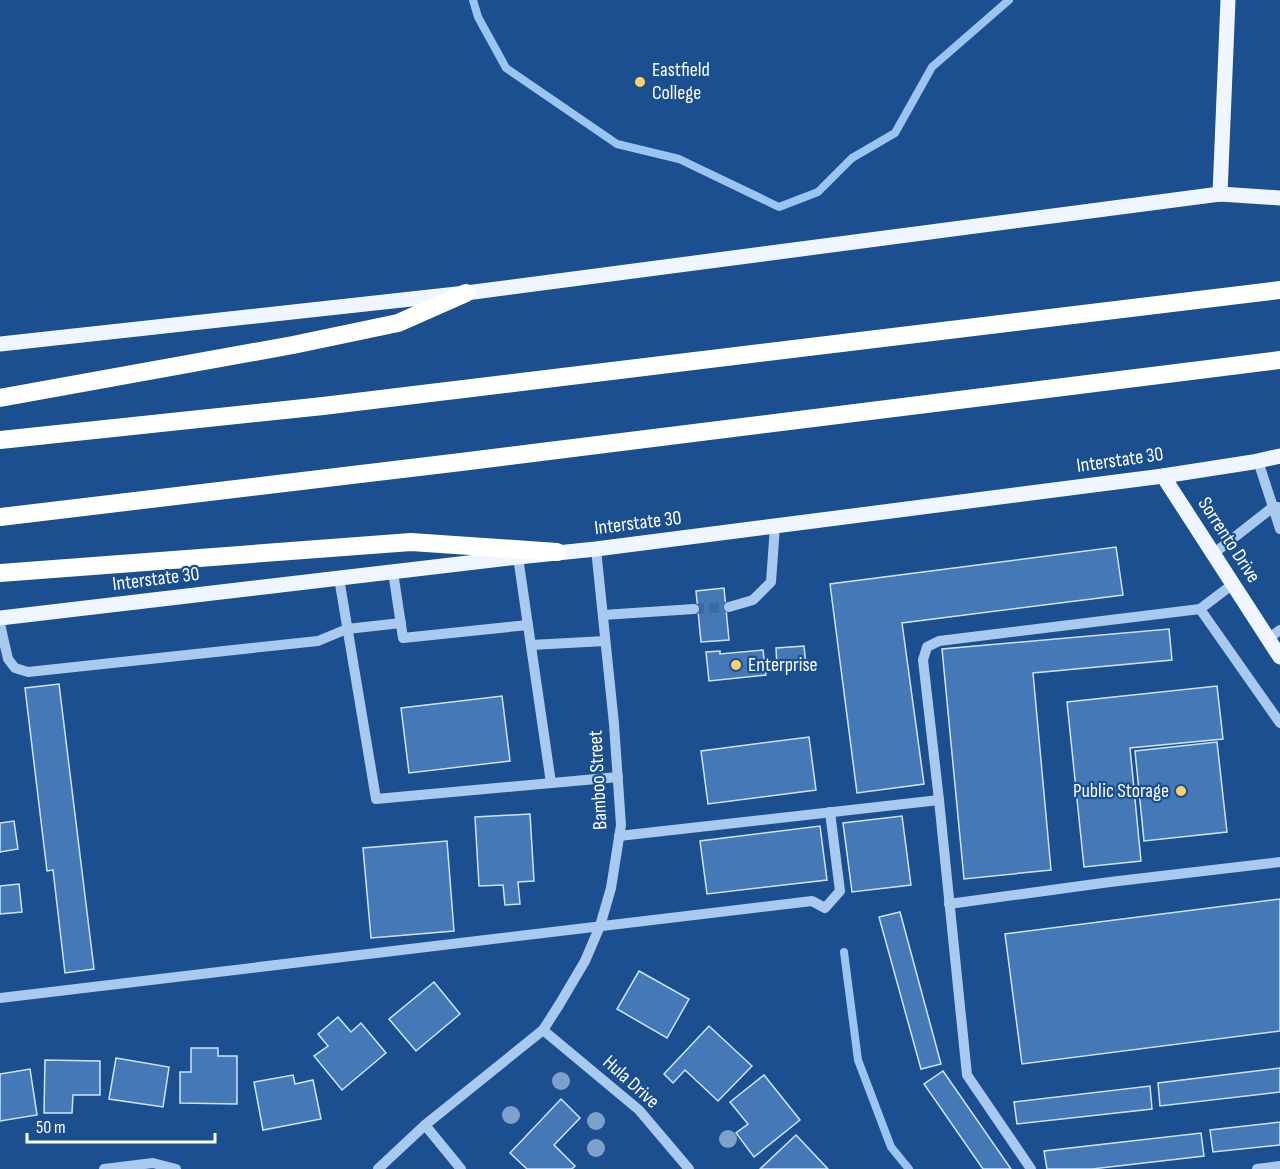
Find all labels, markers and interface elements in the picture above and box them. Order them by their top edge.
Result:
place label: Eastfield College [652,58,710,105]
marker: Eastfield College [633,75,647,89]
street label: Interstate 30 [1075,442,1165,478]
street label: Sorrento Drive [1192,493,1266,587]
street label: Interstate 30 [593,506,683,540]
street label: Interstate 30 [111,562,201,596]
place label: Enterprise [748,653,818,677]
marker: Enterprise [729,658,743,672]
street label: Bamboo Street [583,730,613,830]
place label: Public Storage [1073,779,1169,803]
marker: Public Storage [1174,784,1188,798]
street label: Hula Drive [598,1050,664,1114]
scale bar [27,1106,214,1144]
text: 50 m [36,1117,66,1138]

